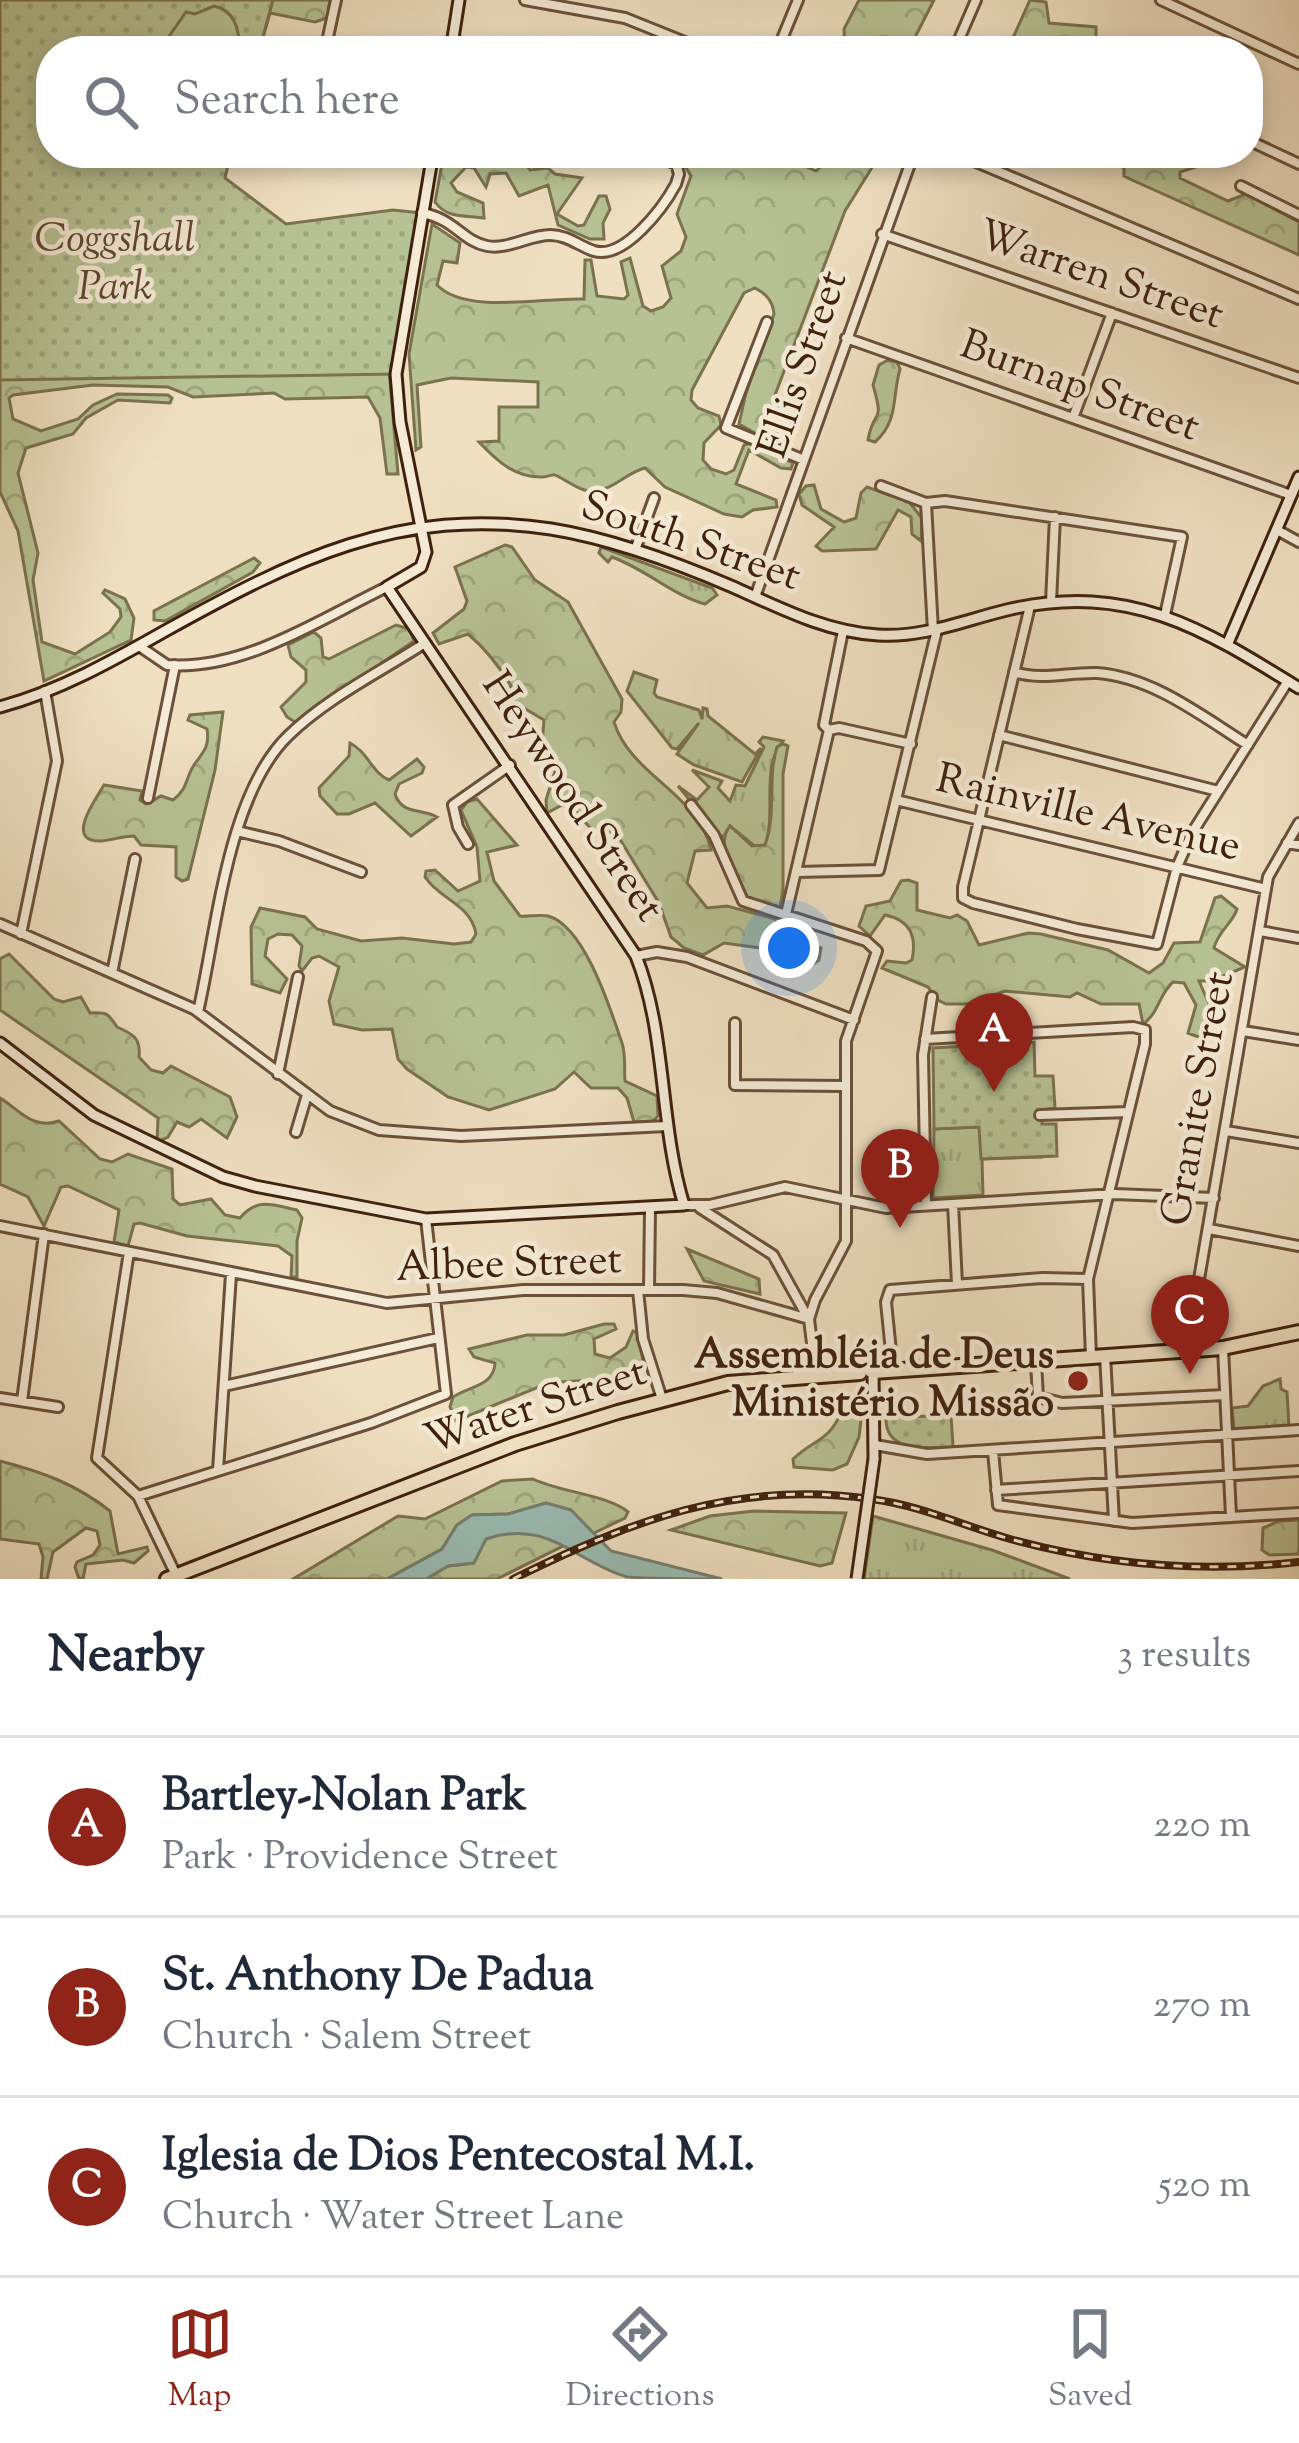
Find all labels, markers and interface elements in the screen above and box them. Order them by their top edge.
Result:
search box [36,36,1263,168]
icon: search [78,69,144,135]
text: Search here [174,70,400,135]
street label: Warren Street [969,207,1231,347]
park label: Coggshall Park [35,211,196,319]
street label: Ellis Street [745,263,865,467]
street label: Burnap Street [951,317,1207,459]
street label: South Street [572,477,808,609]
street label: Heywood Street [465,661,677,935]
street label: Rainville Avenue [930,751,1246,879]
your location [759,918,819,978]
street label: Granite Street [1148,967,1252,1231]
pin: A [955,993,1033,1092]
pin: B [861,1129,939,1228]
street label: Albee Street [395,1232,623,1300]
pin: C [1151,1275,1229,1374]
place label: Assembléia de Deus Ministério Missão [694,1327,1054,1435]
street label: Water Street [417,1344,655,1472]
marker: Assembléia de Deus Ministério Missão [1065,1368,1091,1394]
text: Nearby [48,1621,205,1694]
text: 3 results [1117,1629,1251,1685]
text: Bartley-Nolan Park [162,1766,527,1831]
text: A [71,1799,103,1855]
text: 220 m [1153,1799,1251,1855]
text: Park · Providence Street [162,1831,558,1887]
text: St. Anthony De Padua [162,1946,594,2011]
text: B [75,1979,99,2035]
text: 270 m [1153,1979,1251,2035]
text: Church · Salem Street [162,2011,531,2067]
text: Iglesia de Dios Pentecostal M.I. [162,2126,755,2191]
text: C [71,2159,103,2215]
text: 520 m [1158,2159,1251,2215]
text: Church · Water Street Lane [162,2191,624,2247]
tab: Map [167,2301,233,2421]
tab: Directions [566,2301,715,2421]
tab: Saved [1048,2301,1132,2421]

